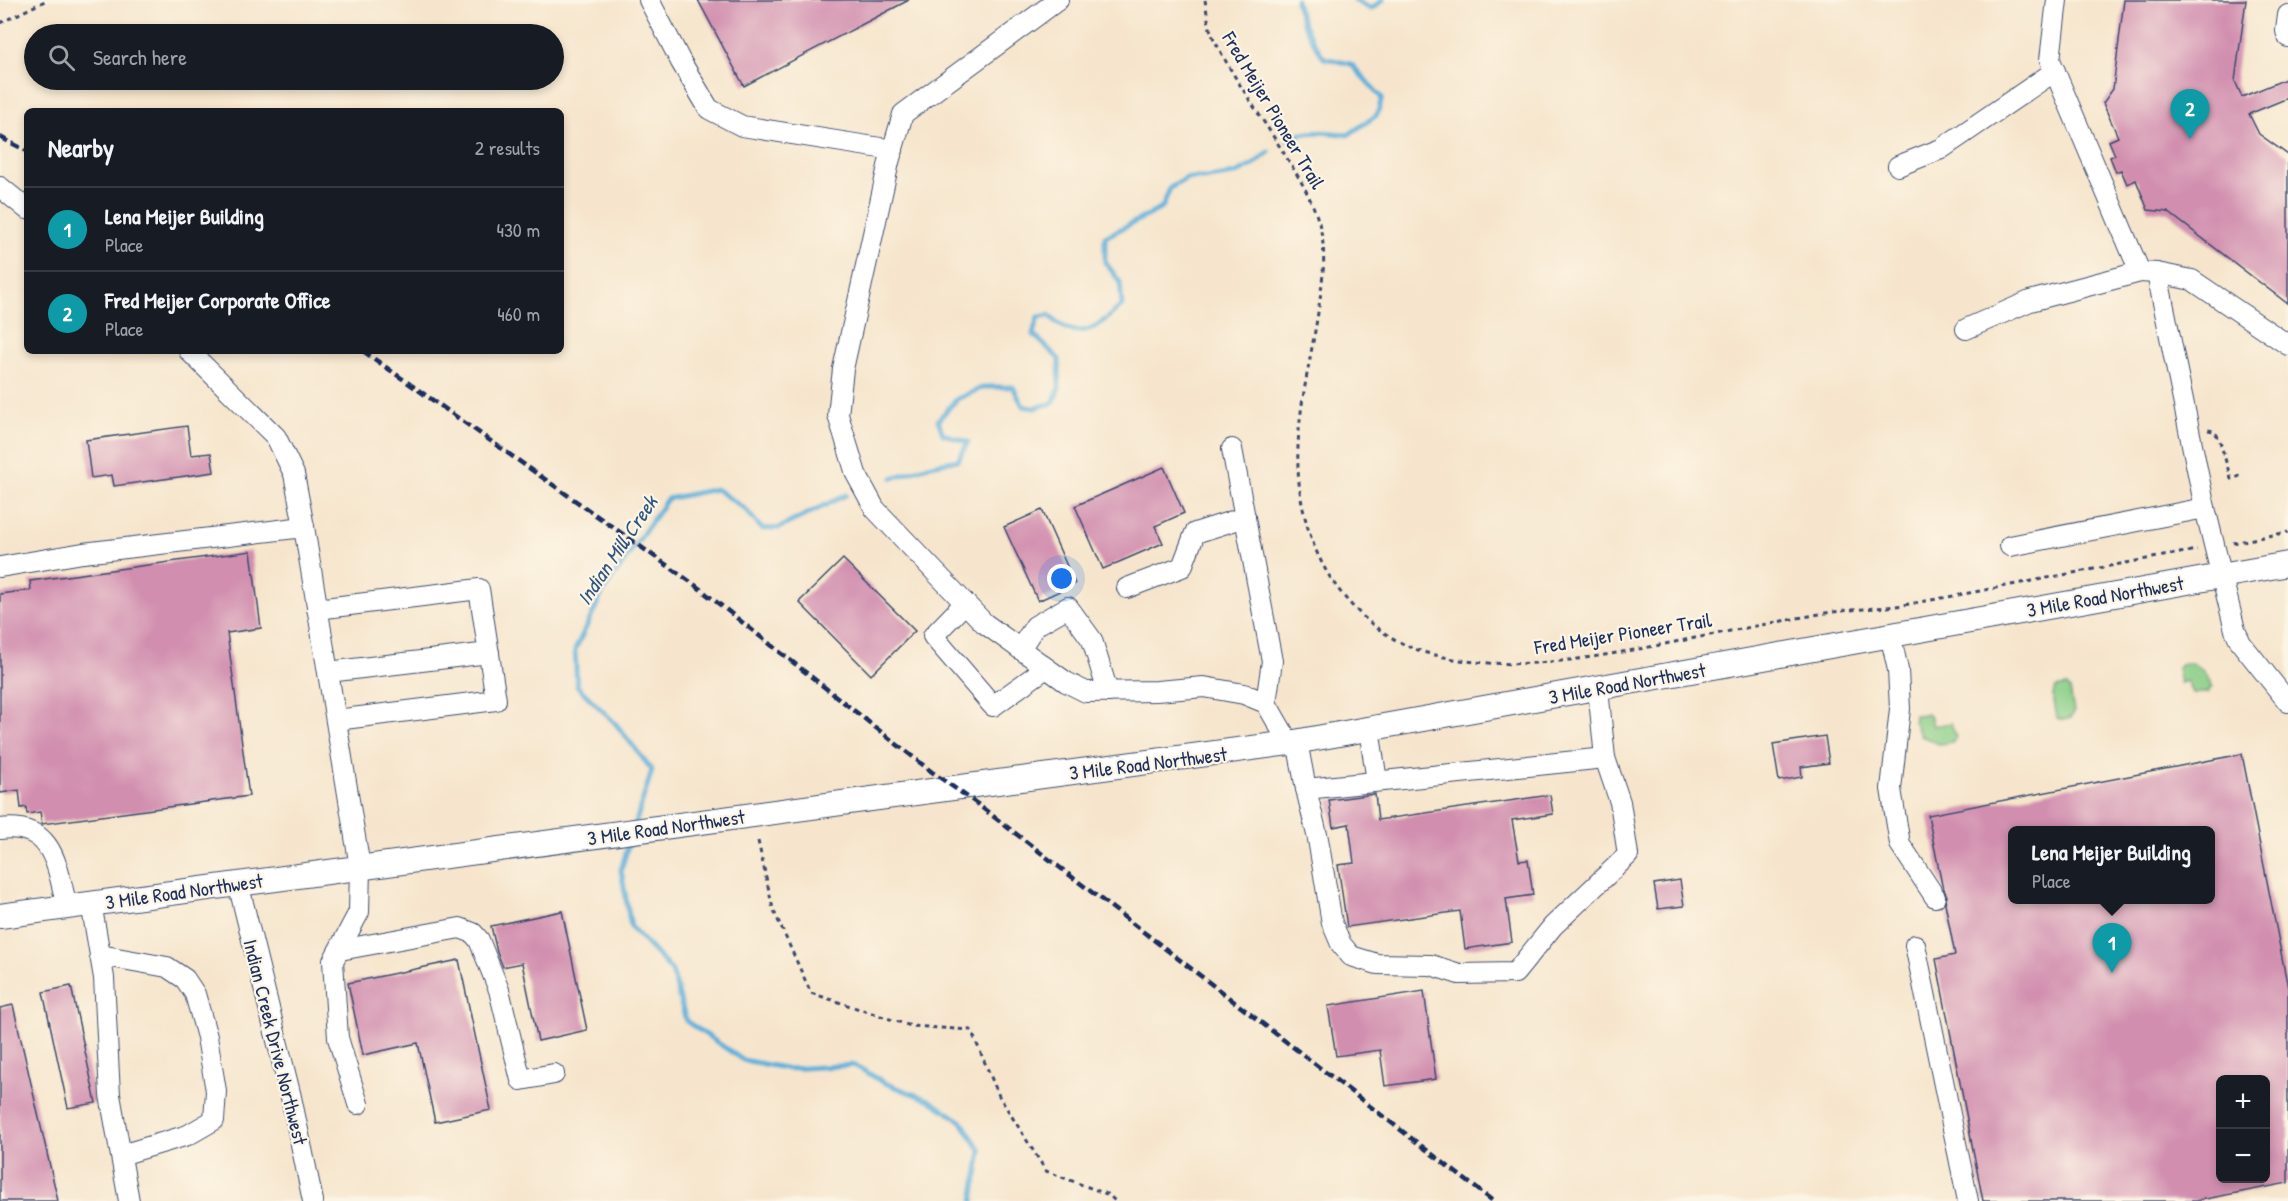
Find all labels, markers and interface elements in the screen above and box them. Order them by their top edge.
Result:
search box [24,24,564,90]
street label: Fred Meijer Pioneer Trail [1216,25,1332,194]
icon: search [45,41,78,74]
text: Search here [93,42,187,72]
pin: 2 [2170,90,2210,139]
text: Nearby [48,130,114,165]
text: 2 results [475,134,540,161]
text: Lena Meijer Building [105,201,264,231]
text: 1 [64,216,71,243]
text: 430 m [496,216,540,243]
text: Place [105,231,144,258]
text: Fred Meijer Corporate Office [105,285,331,315]
text: 2 [63,300,72,327]
text: 460 m [497,300,540,327]
text: Place [105,315,144,342]
water label: Indian Mill Creek [570,488,666,610]
your location [1047,564,1076,593]
street label: 3 Mile Road Northwest [2025,569,2187,623]
street label: Fred Meijer Pioneer Trail [1532,606,1714,660]
street label: 3 Mile Road Northwest [1547,656,1709,710]
street label: 3 Mile Road Northwest [1068,740,1230,786]
street label: 3 Mile Road Northwest [586,802,748,851]
popup [2008,826,2215,904]
text: Lena Meijer Building [2032,837,2191,867]
street label: 3 Mile Road Northwest [104,866,266,915]
text: Place [2032,867,2071,894]
pin: 1 [2092,924,2132,973]
street label: Indian Creek Drive Northwest [237,937,315,1149]
map controls [2216,1075,2270,1183]
button: + [2216,1075,2270,1129]
button: − [2216,1129,2270,1183]

